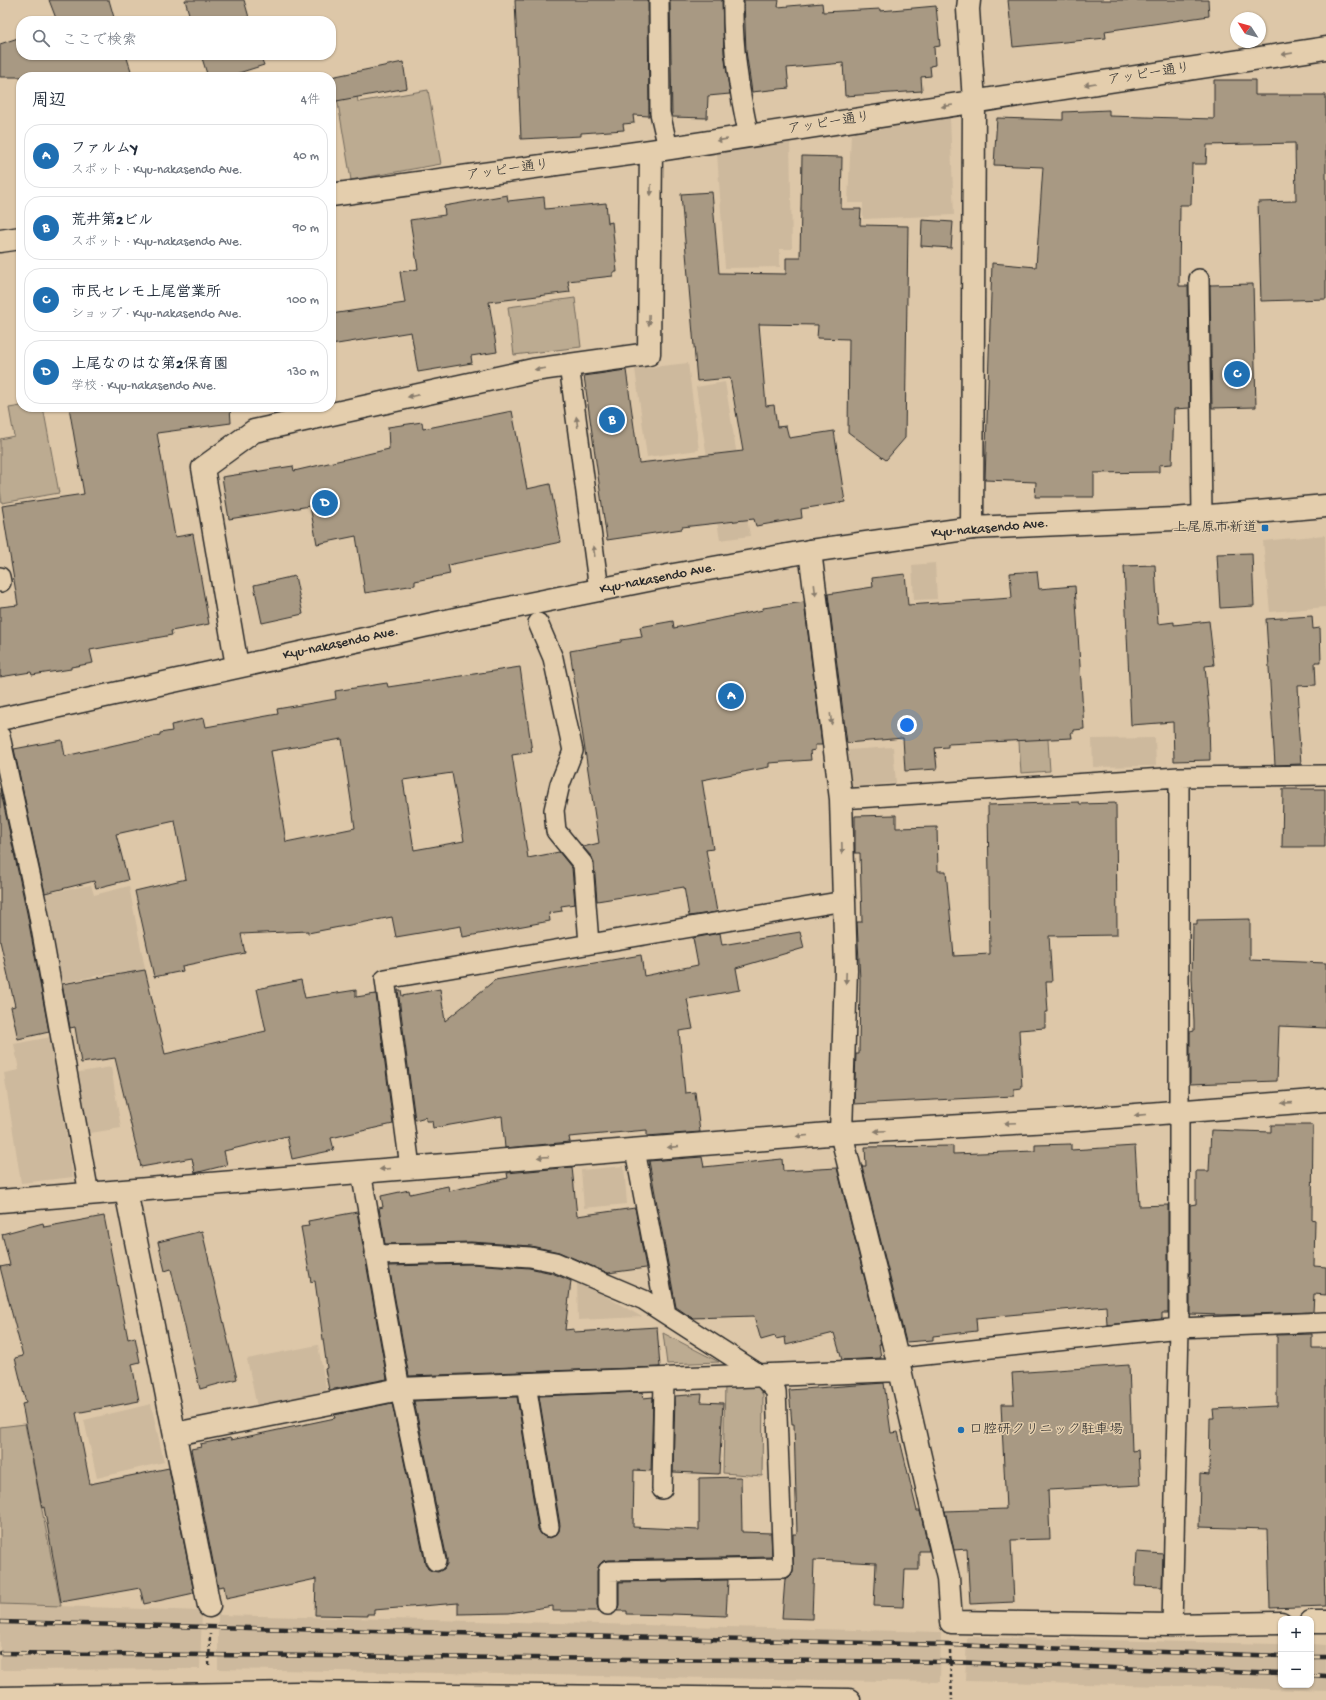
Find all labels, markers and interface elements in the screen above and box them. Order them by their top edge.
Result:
north arrow [1230,12,1266,48]
search box [16,16,336,60]
icon: search [30,27,52,49]
text: ここで検索 [62,32,137,50]
one-way arrow [1281,51,1294,57]
street label: アッピー通り [1107,60,1191,90]
one-way arrow [1084,81,1096,87]
text: 周辺 [32,92,66,112]
text: 4件 [301,93,320,108]
one-way arrow [941,103,953,109]
street label: アッピー通り [787,109,871,139]
one-way arrow [716,137,728,143]
text: ファルムY [71,140,138,158]
text: A [42,149,50,164]
text: 40 m [293,149,319,164]
street label: アッピー通り [466,157,550,185]
text: スポット · Kyu-nakasendo Ave. [71,163,243,178]
one-way arrow [648,184,654,197]
text: 荒井第2ビル [71,212,153,230]
text: B [43,221,49,236]
text: 90 m [293,221,319,236]
text: スポット · Kyu-nakasendo Ave. [71,235,243,250]
text: 市民セレモ上尾営業所 [71,284,221,302]
text: C [42,293,50,308]
text: 100 m [287,293,319,308]
text: ショップ · Kyu-nakasendo Ave. [71,307,242,322]
one-way arrow [646,314,652,327]
text: 上尾なのはな第2保育園 [71,356,228,374]
pin: C [1224,359,1250,389]
text: D [42,365,50,380]
text: 130 m [287,365,319,380]
one-way arrow [534,366,546,372]
text: 学校 · Kyu-nakasendo Ave. [71,379,217,394]
one-way arrow [407,394,419,400]
pin: B [599,405,625,435]
one-way arrow [574,416,580,428]
pin: D [312,488,338,518]
street label: Kyu-nakasendo Ave. [931,515,1049,543]
place label: 上尾原市新道 [1173,520,1257,537]
marker: 上尾原市新道 [1260,523,1270,533]
one-way arrow [591,545,597,557]
street label: Kyu-nakasendo Ave. [599,559,717,599]
one-way arrow [812,584,818,596]
street label: Kyu-nakasendo Ave. [282,623,400,665]
pin: A [718,681,744,711]
one-way arrow [828,713,834,725]
your location [897,715,917,735]
one-way arrow [839,842,846,854]
one-way arrow [843,972,849,985]
one-way arrow [1281,1100,1293,1107]
one-way arrow [1134,1111,1146,1118]
one-way arrow [1004,1120,1016,1127]
one-way arrow [874,1127,886,1134]
one-way arrow [796,1133,808,1139]
one-way arrow [667,1143,679,1150]
one-way arrow [537,1154,549,1161]
one-way arrow [379,1166,392,1173]
place label: 口腔研クリニック駐車場 [969,1422,1123,1439]
marker: 口腔研クリニック駐車場 [956,1425,966,1435]
map controls [1278,1616,1314,1688]
button: + [1278,1616,1314,1652]
button: − [1278,1652,1314,1688]

